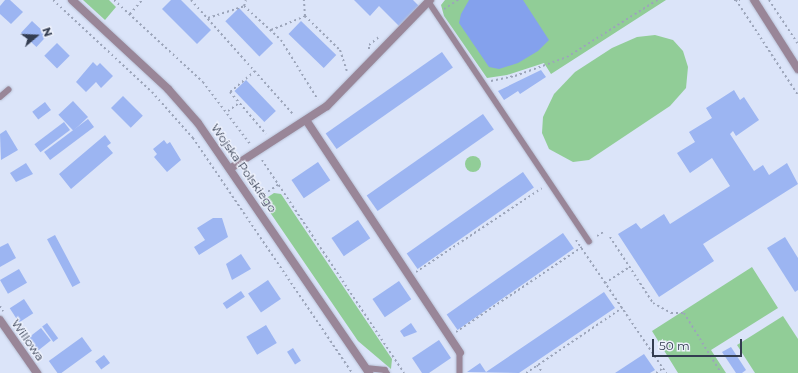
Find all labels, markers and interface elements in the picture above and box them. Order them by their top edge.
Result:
north arrow [16,16,56,56]
text: N [39,26,55,39]
street label: Wojska Polskiego [208,121,280,215]
street label: Willowa [8,316,48,364]
scale bar [654,331,744,357]
text: 50 m [659,338,690,353]

